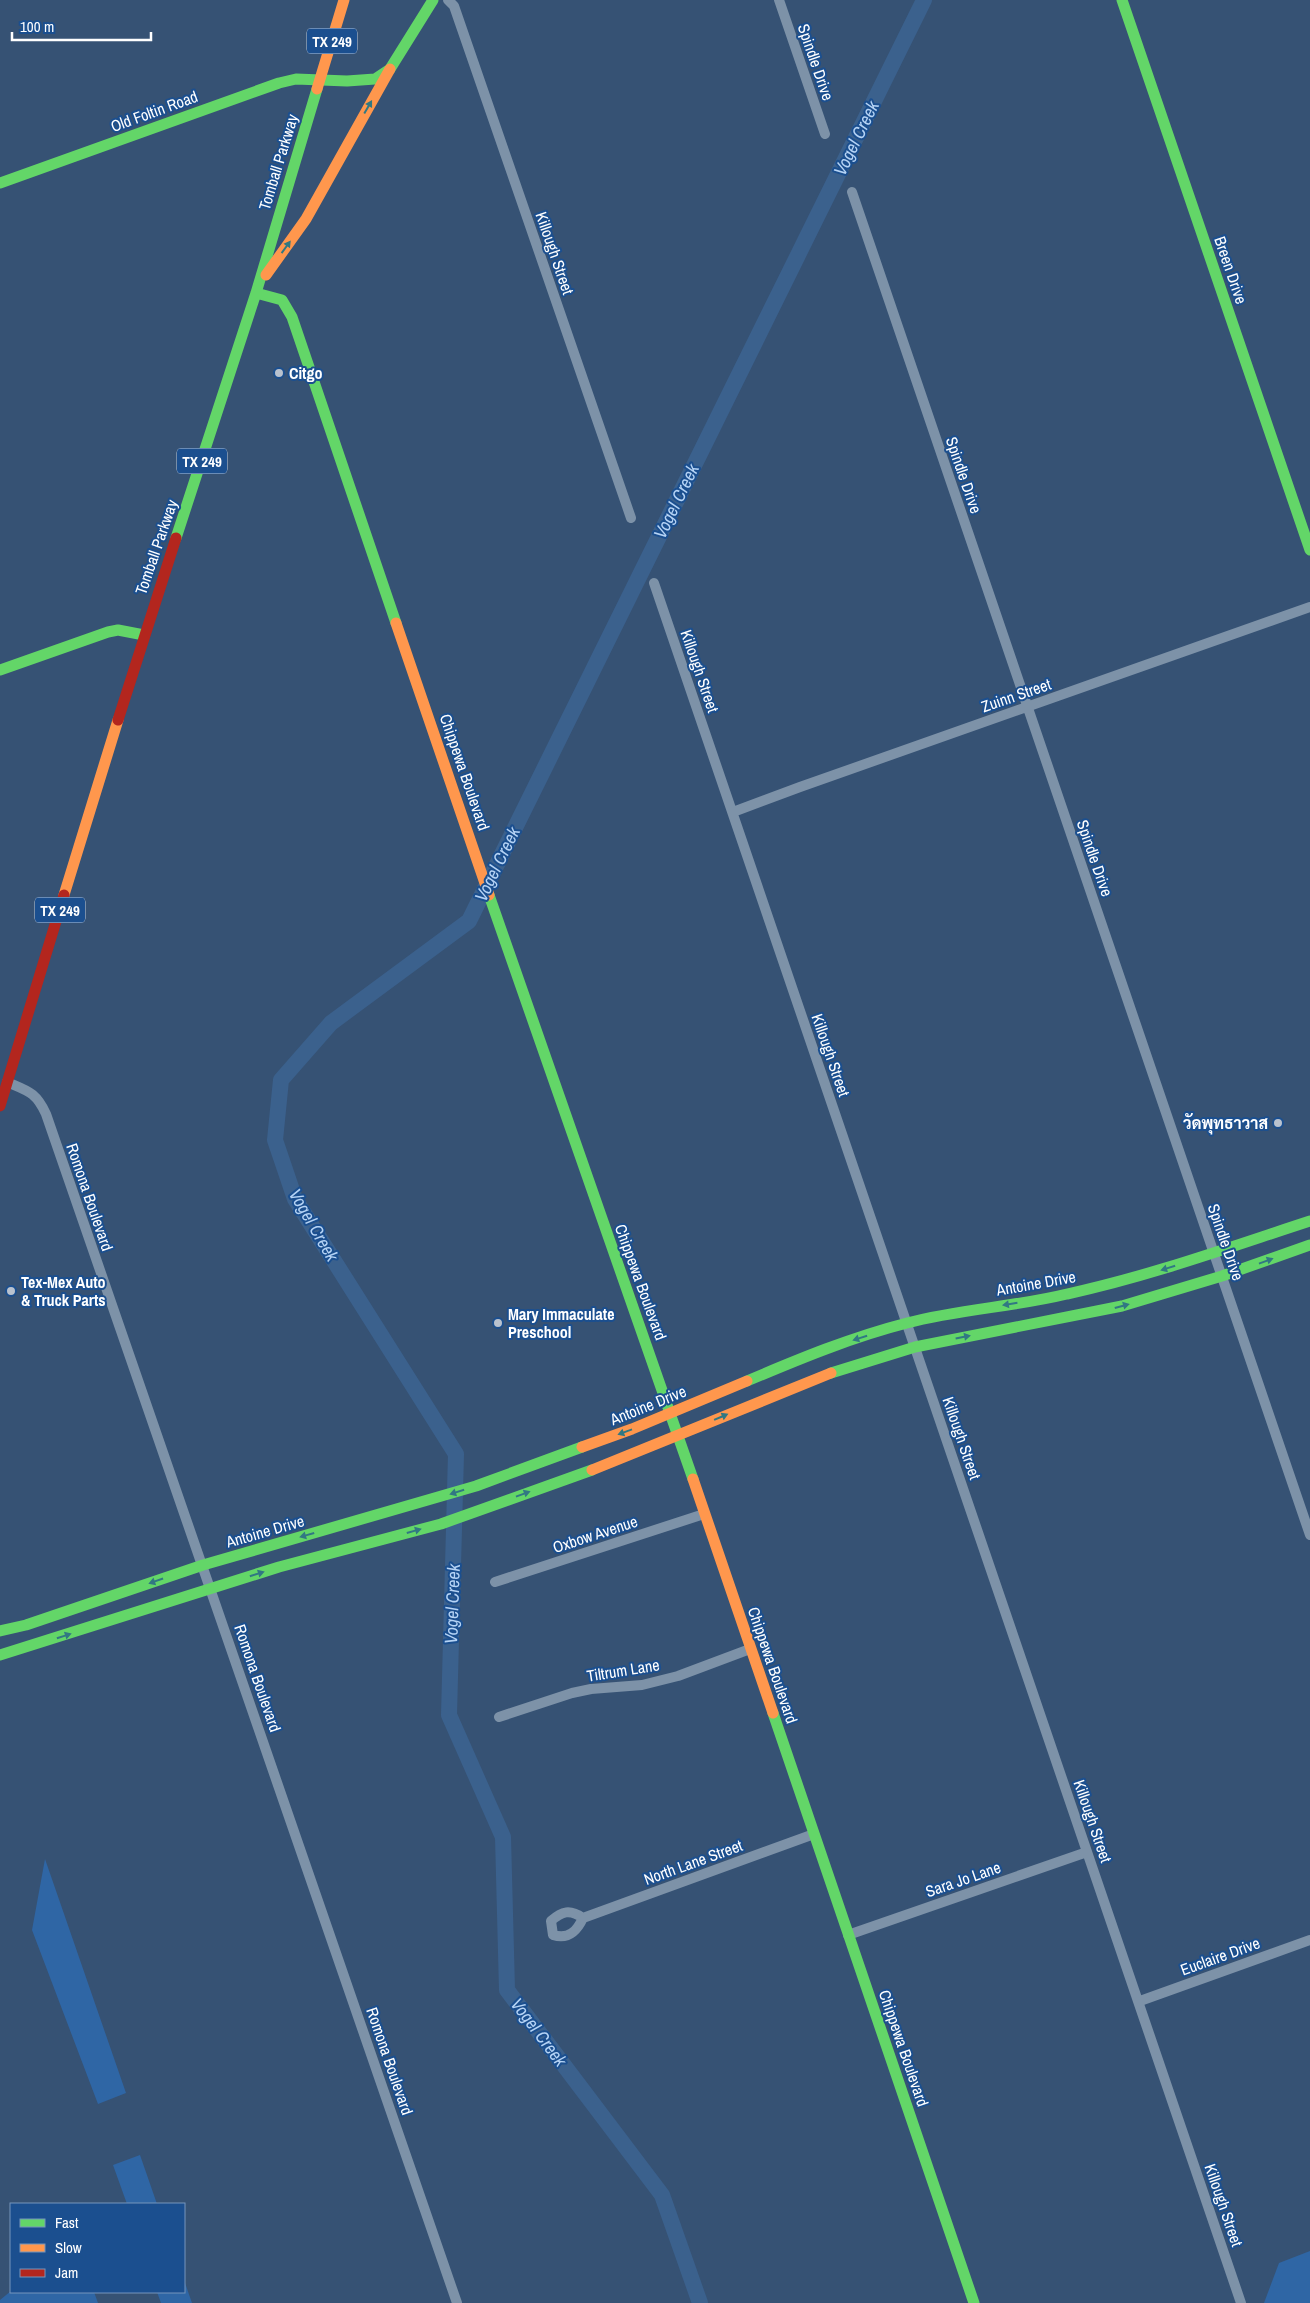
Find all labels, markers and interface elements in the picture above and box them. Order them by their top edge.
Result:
scale bar [12,10,151,42]
text: 100 m [20,16,54,37]
street label: Spindle Drive [793,21,839,103]
road number: TX 249 [307,28,357,54]
street label: Old Foltin Road [107,85,201,137]
water label: Vogel Creek [827,96,885,180]
one-way arrow [364,101,373,114]
street label: Tomball Parkway [253,111,303,213]
street label: Killough Street [531,209,580,298]
street label: Breen Drive [1209,233,1253,307]
one-way arrow [281,240,291,254]
place label: Citgo [289,362,323,384]
marker: Citgo [273,367,285,379]
street label: Spindle Drive [941,434,987,516]
road number: TX 249 [177,448,227,474]
water label: Vogel Creek [647,459,705,543]
street label: Tomball Parkway [129,496,183,597]
street label: Killough Street [676,627,725,716]
street label: Zuinn Street [978,673,1054,717]
street label: Chippewa Boulevard [435,711,495,833]
street label: Spindle Drive [1072,817,1118,899]
water label: Vogel Creek [468,822,526,906]
road number: TX 249 [35,898,85,922]
street label: Killough Street [807,1011,856,1100]
place label: วัดพุทธาวาส [1183,1112,1268,1135]
marker: วัดพุทธาวาส [1272,1117,1284,1129]
street label: Romona Boulevard [61,1140,119,1254]
water label: Vogel Creek [283,1184,345,1267]
street label: Spindle Drive [1203,1201,1249,1283]
street label: Chippewa Boulevard [610,1221,672,1343]
one-way arrow [1259,1257,1274,1265]
one-way arrow [1160,1264,1175,1272]
street label: Antoine Drive [994,1265,1077,1301]
place label: Tex-Mex Auto & Truck Parts [21,1271,106,1311]
marker: Tex-Mex Auto & Truck Parts [5,1285,17,1297]
one-way arrow [1001,1300,1017,1308]
one-way arrow [1115,1302,1130,1310]
place label: Mary Immaculate Preschool [508,1303,614,1343]
marker: Mary Immaculate Preschool [492,1317,504,1329]
one-way arrow [955,1333,970,1341]
one-way arrow [853,1335,868,1342]
street label: Antoine Drive [606,1380,689,1431]
street label: Killough Street [938,1394,987,1483]
one-way arrow [714,1412,728,1420]
one-way arrow [617,1428,632,1436]
one-way arrow [449,1488,464,1496]
one-way arrow [516,1490,531,1497]
street label: Antoine Drive [222,1509,307,1553]
street label: Oxbow Avenue [550,1510,640,1558]
one-way arrow [406,1527,421,1535]
one-way arrow [299,1532,314,1540]
water label: Vogel Creek [438,1563,466,1645]
one-way arrow [249,1569,264,1577]
one-way arrow [149,1578,164,1585]
street label: Chippewa Boulevard [743,1604,803,1726]
street label: Romona Boulevard [229,1621,287,1735]
one-way arrow [56,1632,71,1640]
street label: Tiltrum Lane [585,1653,661,1687]
street label: Killough Street [1069,1777,1118,1866]
street label: North Lane Street [641,1834,746,1890]
street label: Sara Jo Lane [923,1856,1003,1902]
street label: Euclaire Drive [1177,1931,1263,1981]
street label: Chippewa Boulevard [874,1987,934,2109]
water label: Vogel Creek [505,1992,573,2072]
street label: Romona Boulevard [361,2004,419,2118]
street label: Killough Street [1200,2161,1249,2250]
legend [10,2203,185,2293]
text: Fast [55,2212,79,2233]
text: Slow [55,2237,82,2258]
text: Jam [55,2262,78,2283]

